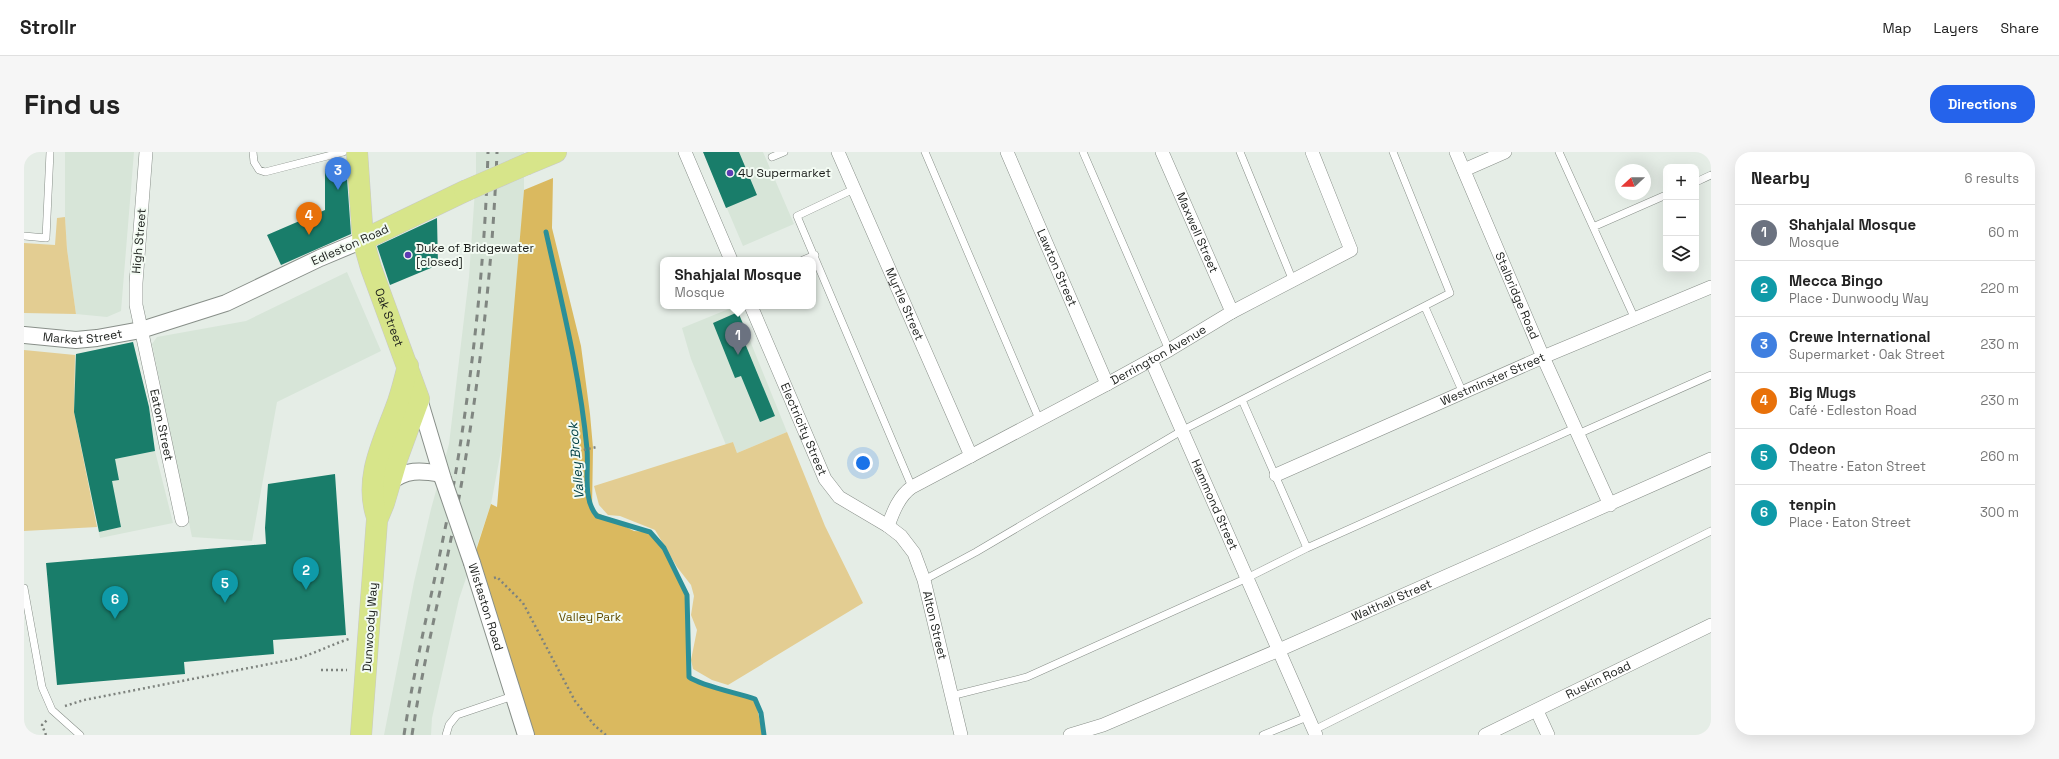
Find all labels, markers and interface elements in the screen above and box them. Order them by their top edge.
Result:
text: Strollr [20,15,77,40]
text: Map [1882,19,1912,37]
text: Layers [1934,19,1978,37]
text: Share [2000,19,2039,37]
button: Directions [1930,85,2035,123]
text: Find us [24,86,121,122]
pin: 3 [325,157,351,190]
north arrow [1615,164,1651,200]
map controls [1663,164,1699,272]
button: + [1663,164,1699,200]
place label: 4U Supermarket [738,165,831,181]
text: Nearby [1751,167,1810,189]
marker: 4U Supermarket [725,168,735,178]
text: 6 results [1965,170,2019,187]
street label: Maxwell Street [1173,190,1222,276]
button: − [1663,200,1699,236]
pin: 4 [296,202,322,235]
street label: High Street [128,208,150,274]
text: Shahjalal Mosque [1789,215,1916,234]
street label: Edleston Road [309,221,391,269]
text: 1 [1761,224,1767,241]
text: 60 m [1988,224,2019,241]
street label: Lawton Street [1033,226,1081,309]
text: Mosque [1789,234,1839,251]
button: layers [1663,236,1699,272]
place label: Duke of Bridgewater [closed] [416,240,534,270]
marker: Duke of Bridgewater [closed] [403,250,413,260]
street label: Stalbridge Road [1491,250,1542,342]
popup [660,257,816,309]
text: Shahjalal Mosque [674,265,802,284]
street label: Myrtle Street [882,265,927,343]
text: Mecca Bingo [1789,271,1883,290]
text: 2 [1760,280,1768,297]
text: 220 m [1980,280,2019,297]
text: Mosque [674,284,725,301]
street label: Oak Street [371,286,407,349]
text: Place · Dunwoody Way [1789,290,1929,307]
street label: Derrington Avenue [1108,321,1209,389]
pin: 1 [725,322,751,355]
street label: Market Street [42,326,124,348]
text: Crewe International [1789,327,1931,346]
text: 3 [1760,336,1768,353]
text: 230 m [1981,336,2019,353]
text: Supermarket · Oak Street [1789,346,1945,363]
street label: Westminster Street [1438,349,1548,409]
street label: Electricity Street [777,380,831,478]
text: Big Mugs [1789,383,1856,402]
street label: Eaton Street [146,387,177,462]
text: 4 [1760,392,1768,409]
text: 230 m [1981,392,2019,409]
text: Café · Edleston Road [1789,402,1917,419]
water label: Valley Brook [564,420,588,500]
text: Odeon [1789,439,1836,458]
text: 5 [1760,448,1768,465]
text: 260 m [1980,448,2019,465]
your location [853,453,873,473]
street label: Hammond Street [1188,457,1242,553]
text: Theatre · Eaton Street [1789,458,1926,475]
text: tenpin [1789,495,1836,514]
text: 6 [1760,504,1768,521]
text: 300 m [1980,504,2019,521]
text: Place · Eaton Street [1789,514,1911,531]
pin: 2 [293,557,319,590]
street label: Wistaston Road [465,561,507,653]
pin: 5 [212,570,238,603]
street label: Walthall Street [1349,576,1434,625]
street label: Dunwoody Way [359,582,381,672]
pin: 6 [102,586,128,619]
street label: Alton Street [919,589,951,661]
park label: Valley Park [559,609,622,625]
street label: Ruskin Road [1563,657,1634,703]

